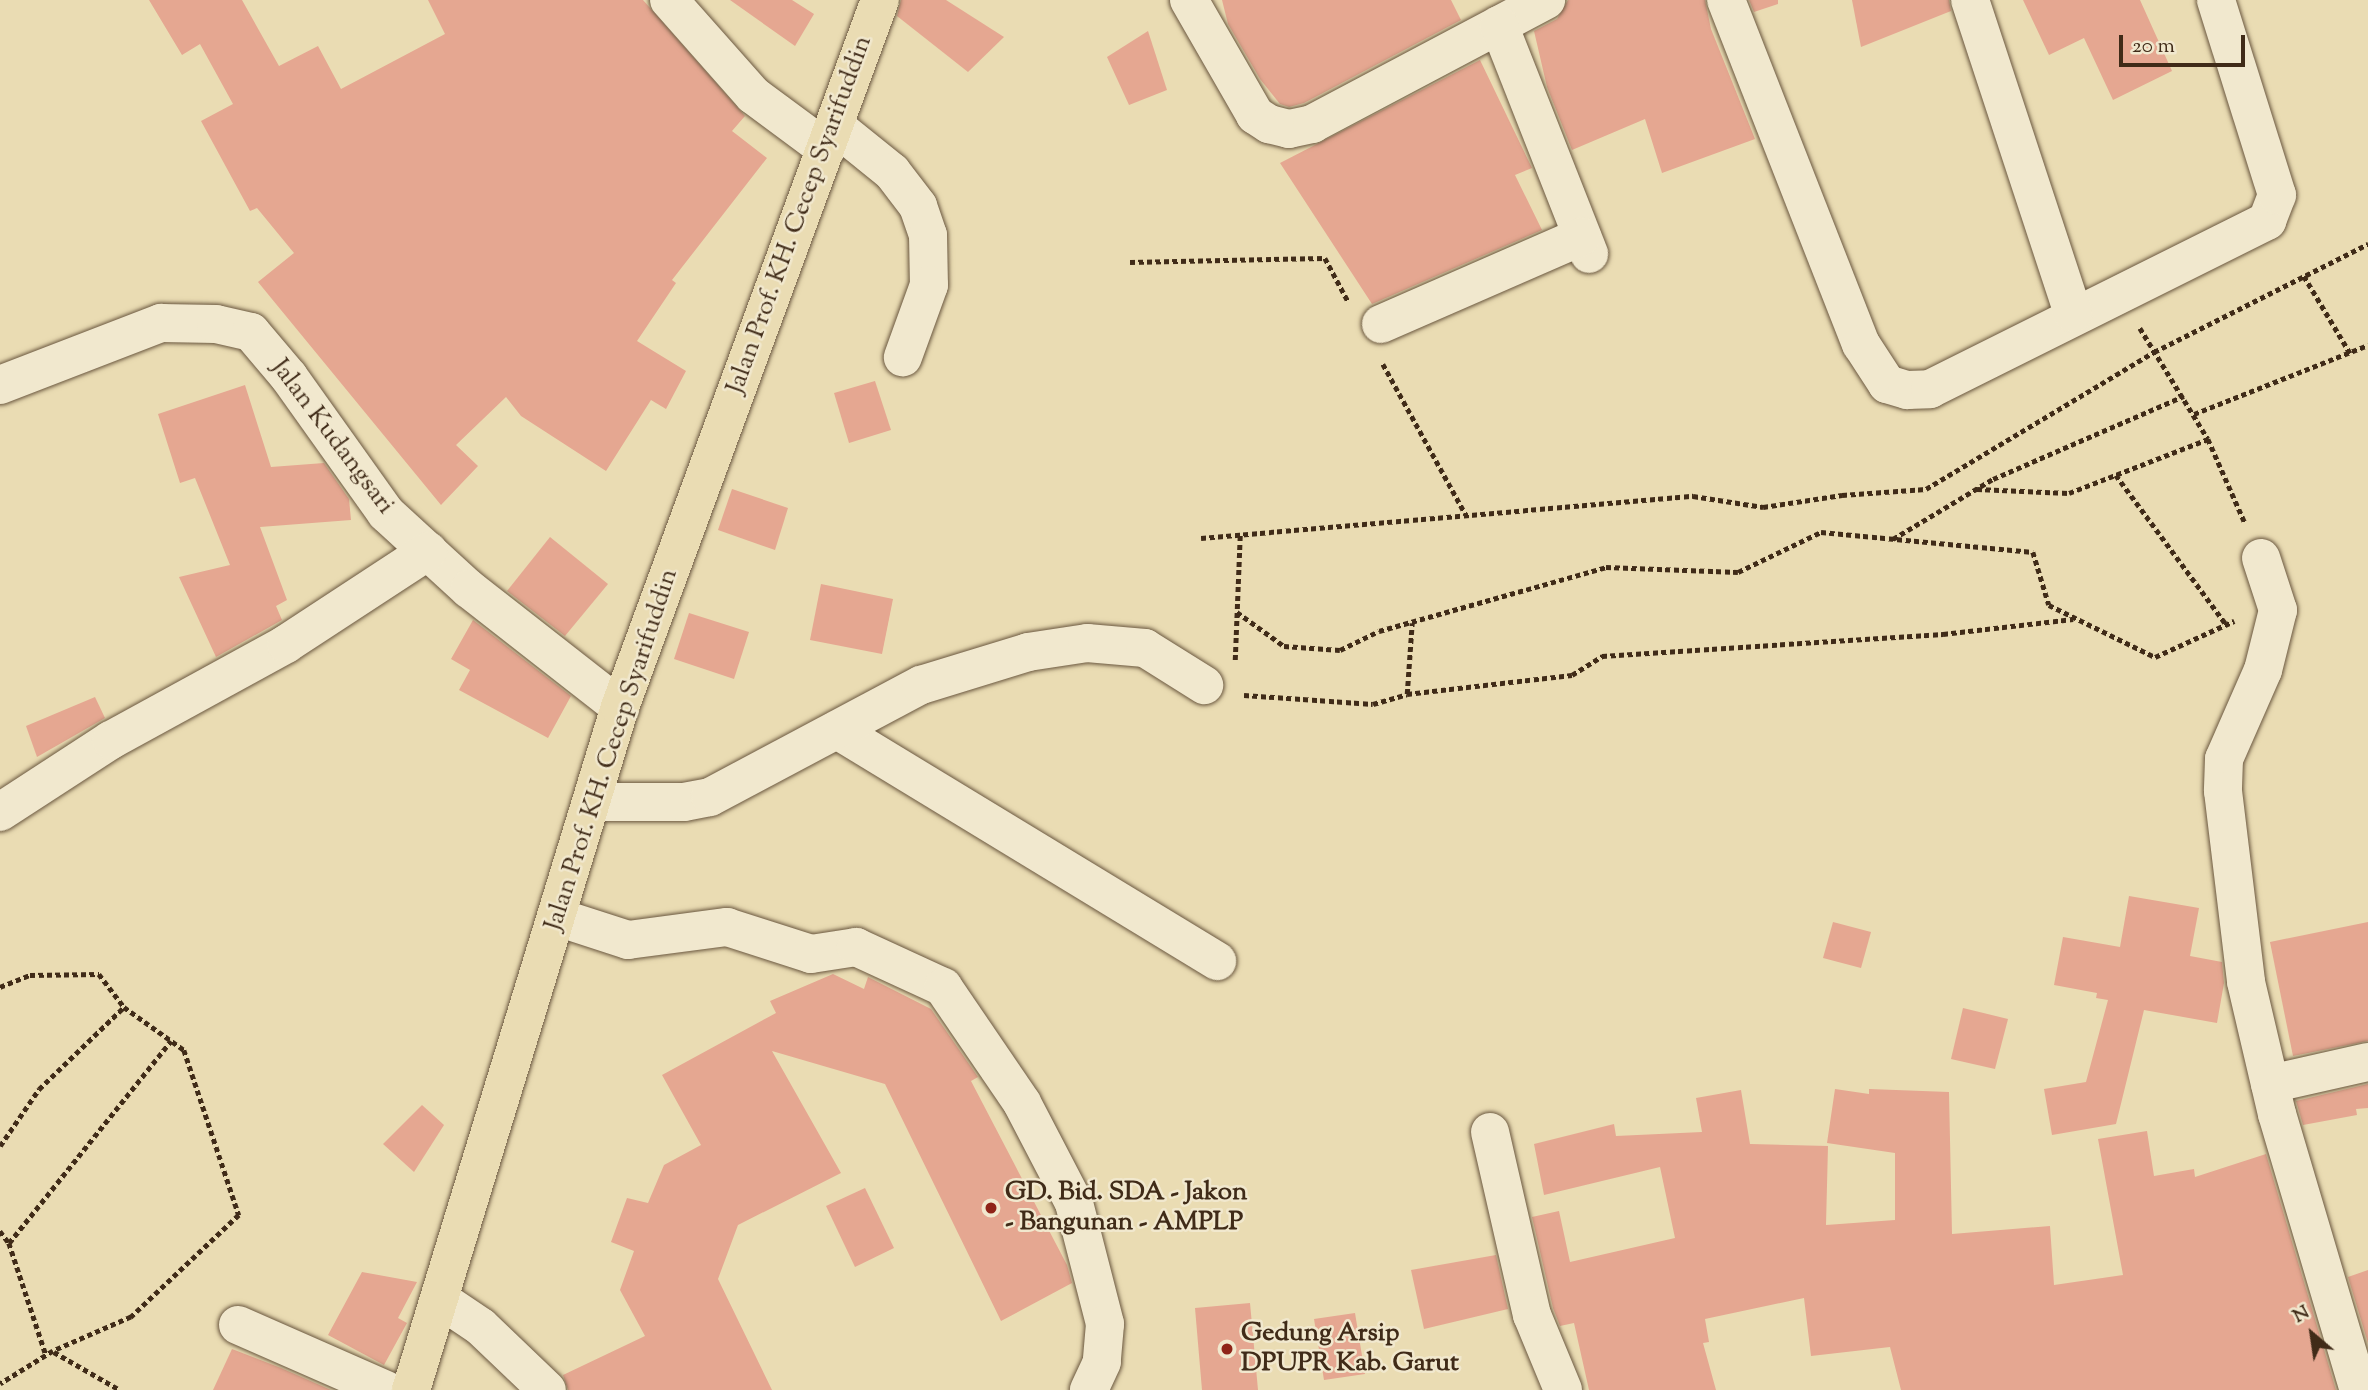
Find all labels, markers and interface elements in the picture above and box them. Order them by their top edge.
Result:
scale bar [2123,21,2249,65]
street label: Jalan Prof. KH. Cecep Syarifuddin [721,32,879,398]
text: 20 m [2132,32,2175,62]
street label: Jalan Kudangsari [264,353,400,521]
street label: Jalan Prof. KH. Cecep Syarifuddin [539,565,685,935]
place label: GD. Bid. SDA - Jakon - Bangunan - AMPLP [1005,1177,1247,1238]
marker: GD. Bid. SDA - Jakon - Bangunan - AMPLP [983,1200,999,1216]
north arrow [2277,1299,2347,1369]
text: N [2288,1300,2315,1331]
place label: Gedung Arsip DPUPR Kab. Garut [1241,1318,1459,1380]
marker: Gedung Arsip DPUPR Kab. Garut [1219,1341,1235,1357]

